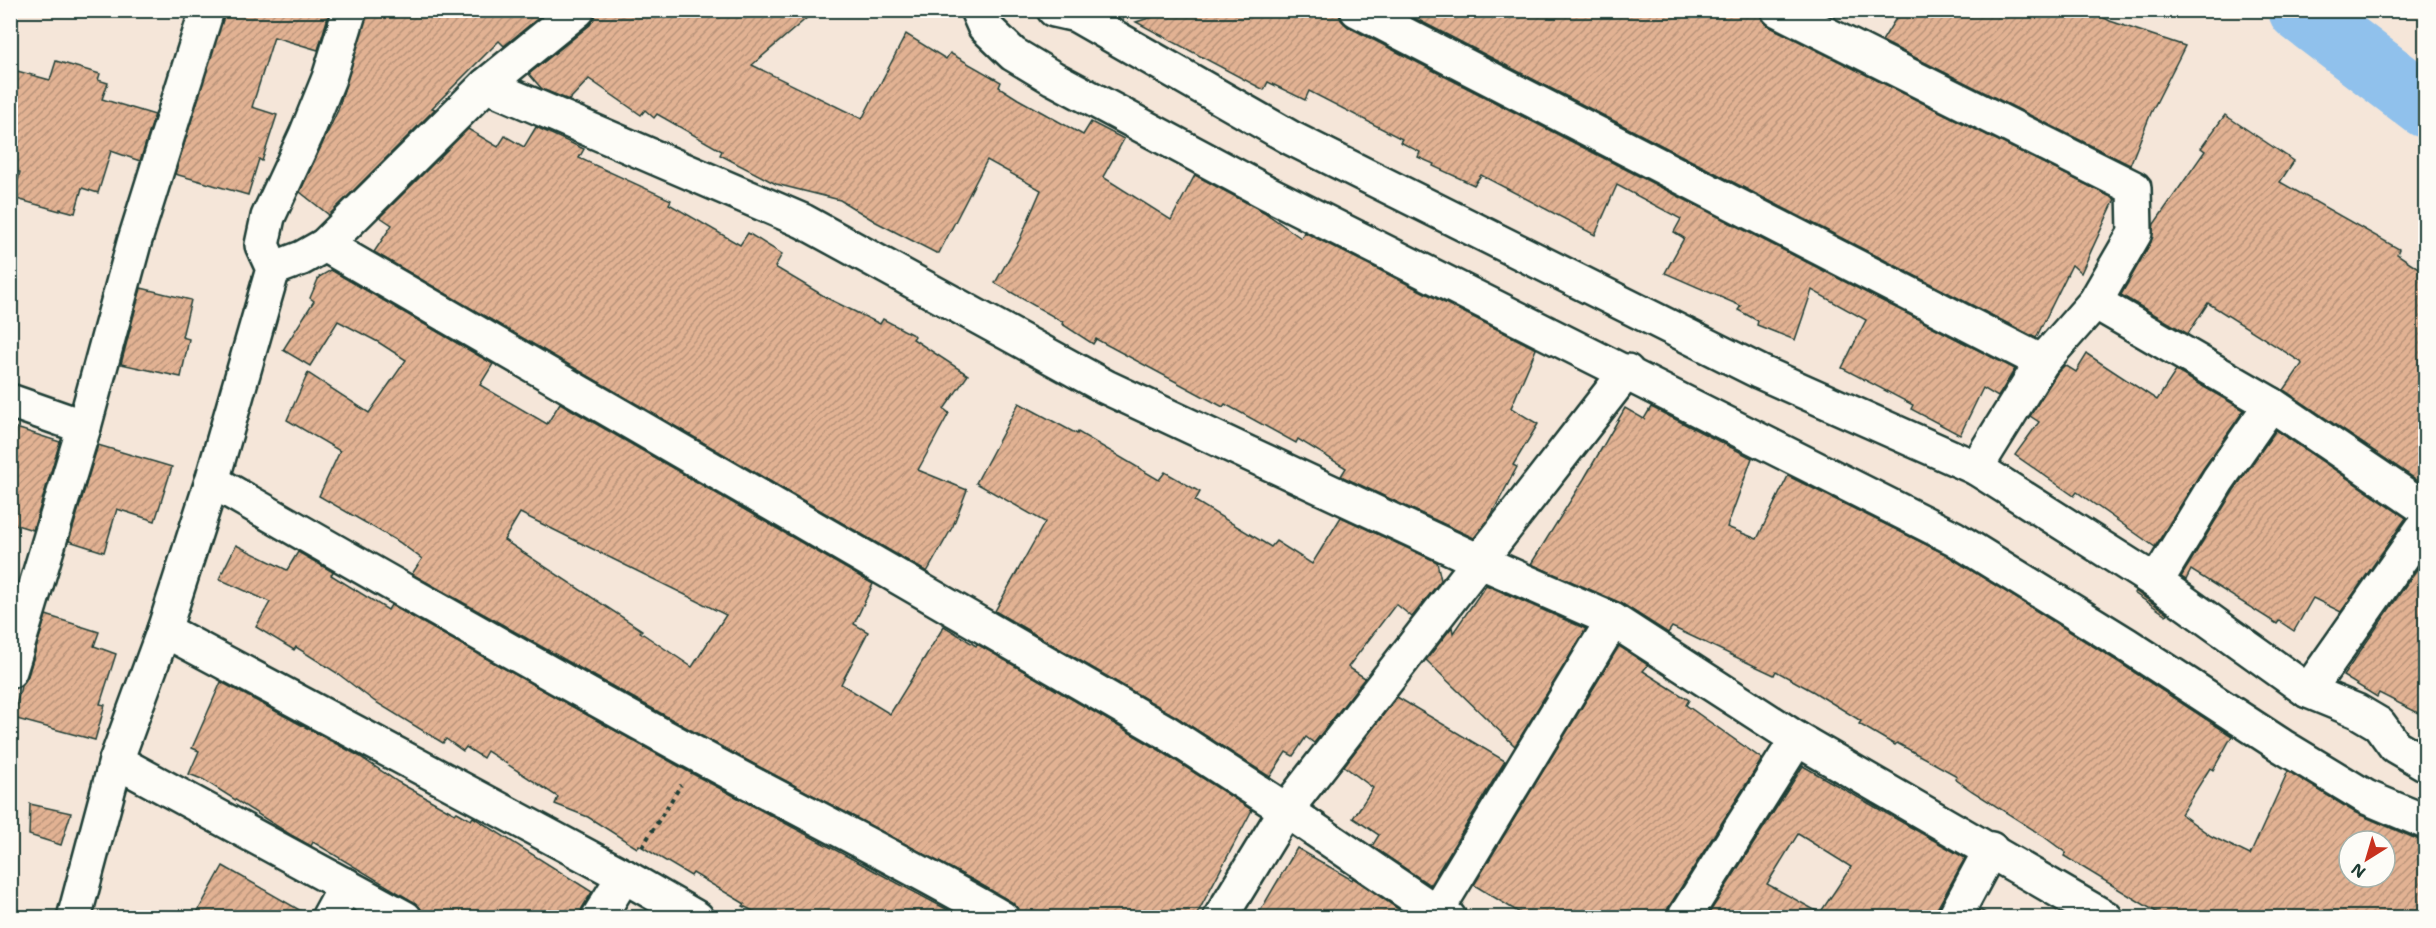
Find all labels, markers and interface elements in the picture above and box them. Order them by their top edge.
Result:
north arrow [2337,829,2397,889]
text: N [2347,858,2370,883]

